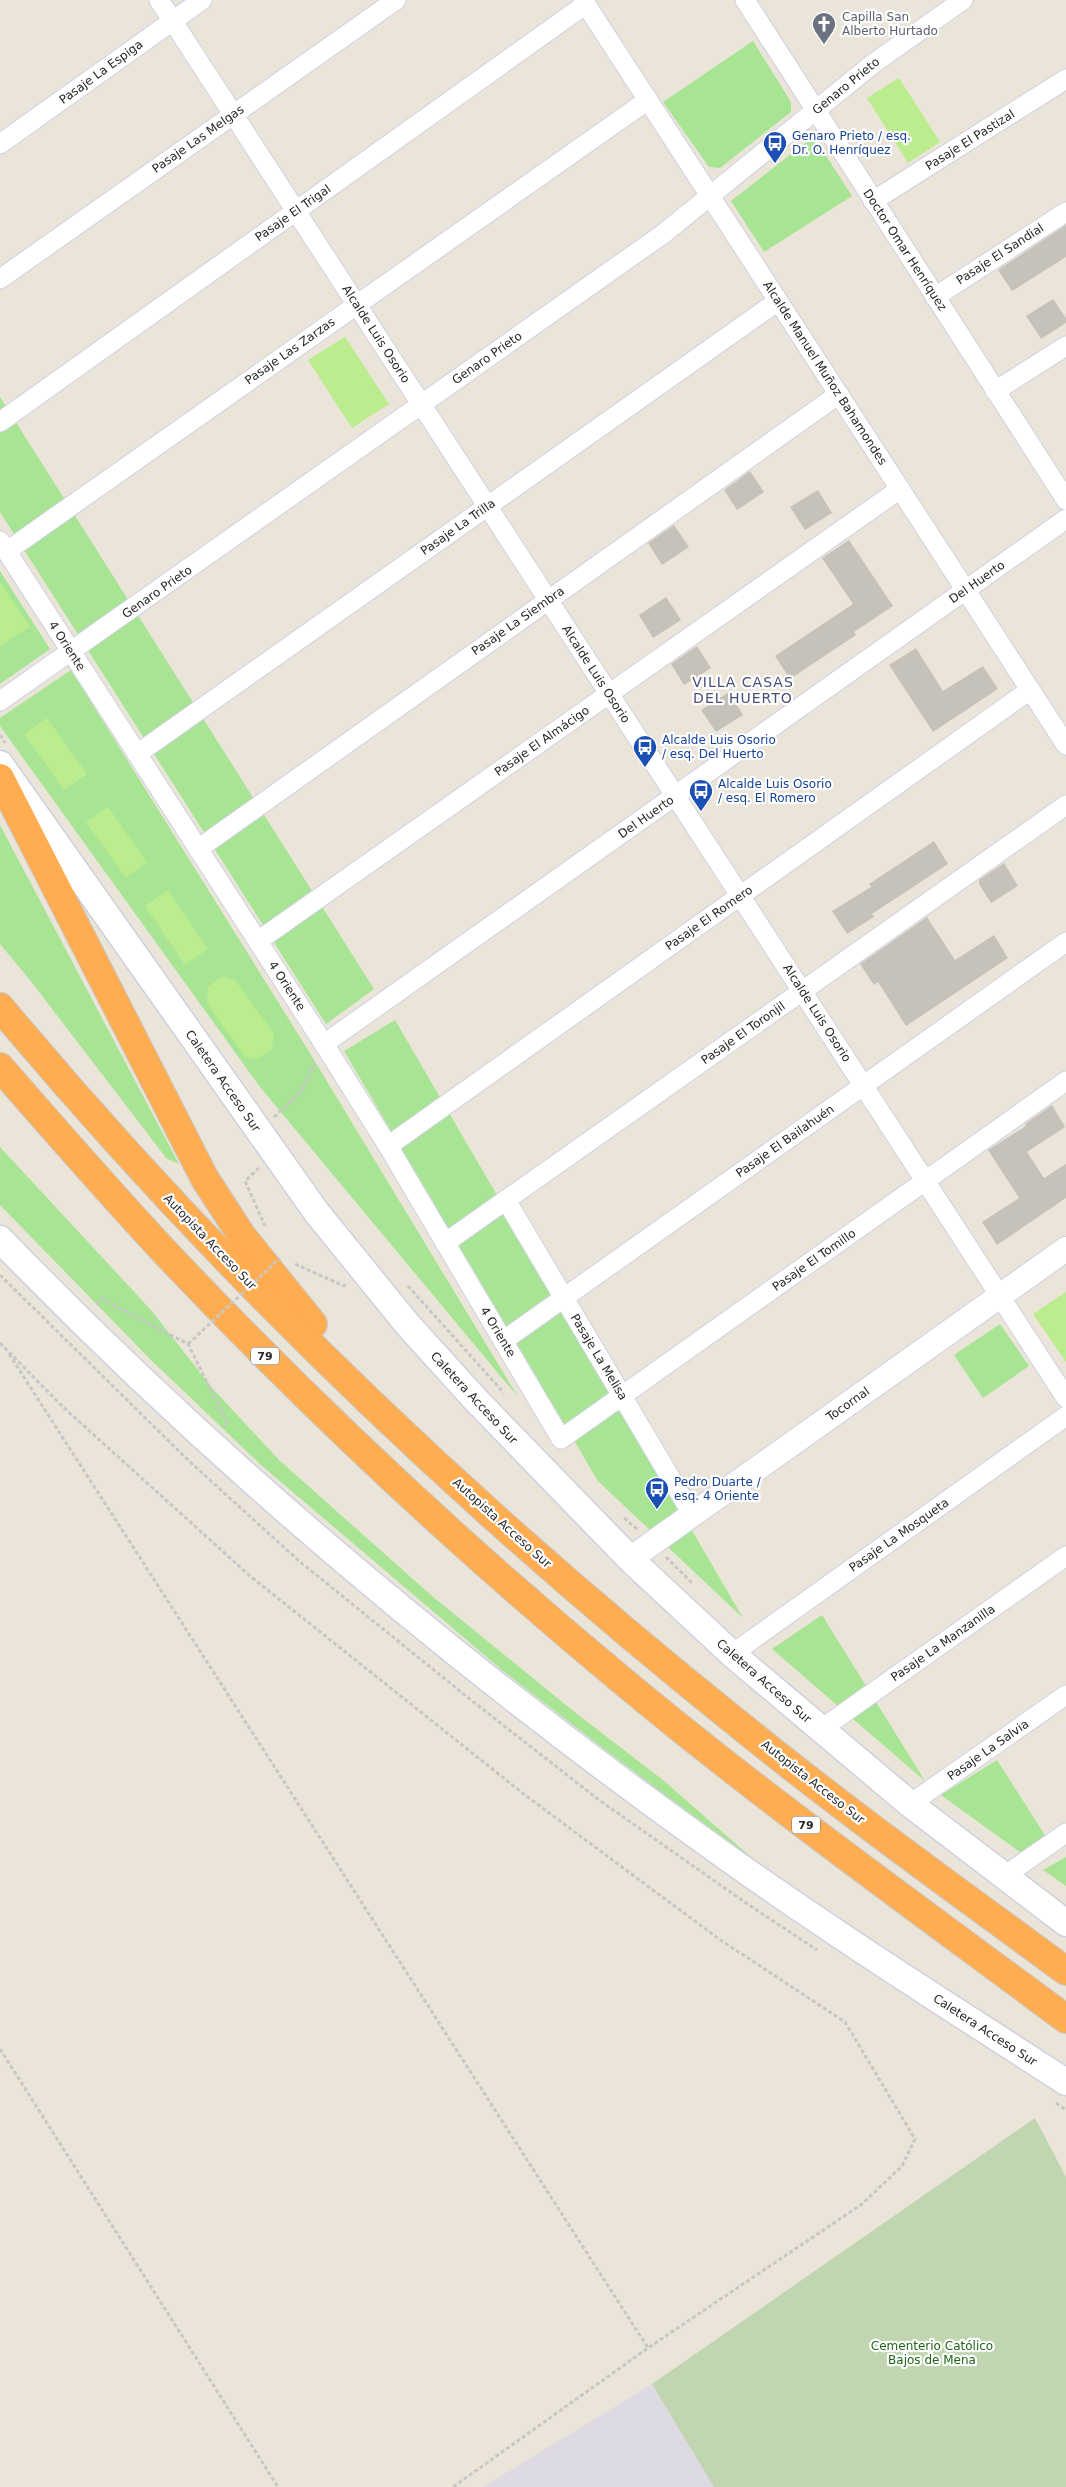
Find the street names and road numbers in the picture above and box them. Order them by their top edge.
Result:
street label: Pasaje La Espiga [57,37,145,107]
street label: Genaro Prieto [810,55,882,117]
street label: Pasaje Las Melgas [150,102,246,176]
street label: Pasaje El Pastizal [923,107,1017,173]
street label: Pasaje El Trigal [253,182,333,244]
street label: Doctor Omar Henríquez [860,186,950,314]
street label: Pasaje El Sandial [954,221,1046,287]
street label: Alcalde Manuel Muñoz Bahamondes [760,278,890,468]
street label: Alcalde Luis Osorio [339,282,413,386]
street label: Pasaje Las Zarzas [242,315,338,387]
street label: Genaro Prieto [449,329,525,387]
street label: Pasaje La Trilla [418,496,498,558]
street label: Del Huerto [946,558,1008,606]
street label: Genaro Prieto [119,563,195,621]
street label: Pasaje La Siembra [469,584,567,658]
street label: 4 Oriente [46,619,88,673]
street label: Alcalde Luis Osorio [559,622,633,726]
street label: Pasaje El Almácigo [492,703,592,779]
street label: Del Huerto [615,793,677,841]
street label: Pasaje El Romero [663,883,755,953]
street label: 4 Oriente [266,959,308,1013]
street label: Alcalde Luis Osorio [780,961,854,1065]
street label: Pasaje El Toronjil [698,999,788,1067]
street label: Caletera Acceso Sur [183,1028,263,1135]
street label: Pasaje El Bailahuén [733,1102,837,1180]
street label: Autopista Acceso Sur [161,1191,259,1293]
street label: Pasaje El Tomillo [770,1226,858,1294]
street label: 4 Oriente [478,1304,518,1360]
street label: Pasaje La Melisa [568,1311,630,1403]
road number: 79 [251,1348,279,1364]
street label: Caletera Acceso Sur [428,1349,520,1447]
street label: Tocornal [823,1384,872,1425]
street label: Autopista Acceso Sur [450,1475,554,1571]
street label: Pasaje La Mosqueta [846,1495,952,1575]
street label: Pasaje La Manzanilla [888,1602,998,1684]
street label: Caletera Acceso Sur [714,1636,814,1726]
street label: Pasaje La Salvia [945,1717,1031,1783]
street label: Autopista Acceso Sur [759,1737,867,1827]
road number: 79 [792,1816,820,1834]
street label: Caletera Acceso Sur [931,1991,1040,2069]

